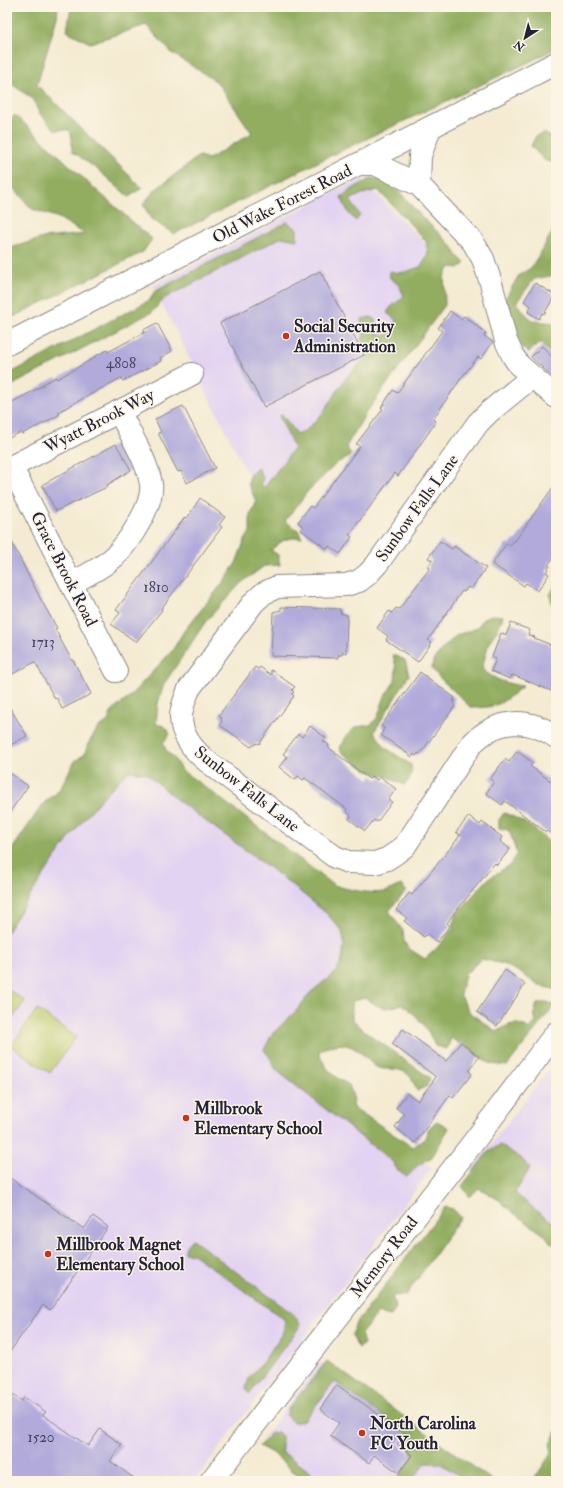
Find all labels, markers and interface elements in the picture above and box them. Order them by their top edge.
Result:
north arrow [505,18,545,58]
text: N [511,37,528,54]
street label: Old Wake Forest Road [209,159,356,248]
place label: Social Security Administration [293,316,396,357]
marker: Social Security Administration [281,331,291,341]
house number: 4808 [106,354,136,373]
street label: Wyatt Brook Way [39,384,159,459]
street label: Sunbow Falls Lane [371,450,463,566]
street label: Grace Brook Road [26,508,102,630]
house number: 1810 [143,578,169,597]
house number: 1713 [31,633,55,652]
street label: Sunbow Falls Lane [190,741,304,837]
place label: Millbrook Elementary School [193,1098,323,1140]
marker: Millbrook Elementary School [181,1113,191,1123]
street label: Memory Road [346,1212,423,1303]
place label: Millbrook Magnet Elementary School [55,1234,185,1276]
marker: Millbrook Magnet Elementary School [43,1249,53,1259]
place label: North Carolina FC Youth [369,1413,477,1454]
house number: 1520 [27,1428,55,1447]
marker: North Carolina FC Youth [357,1428,367,1438]

